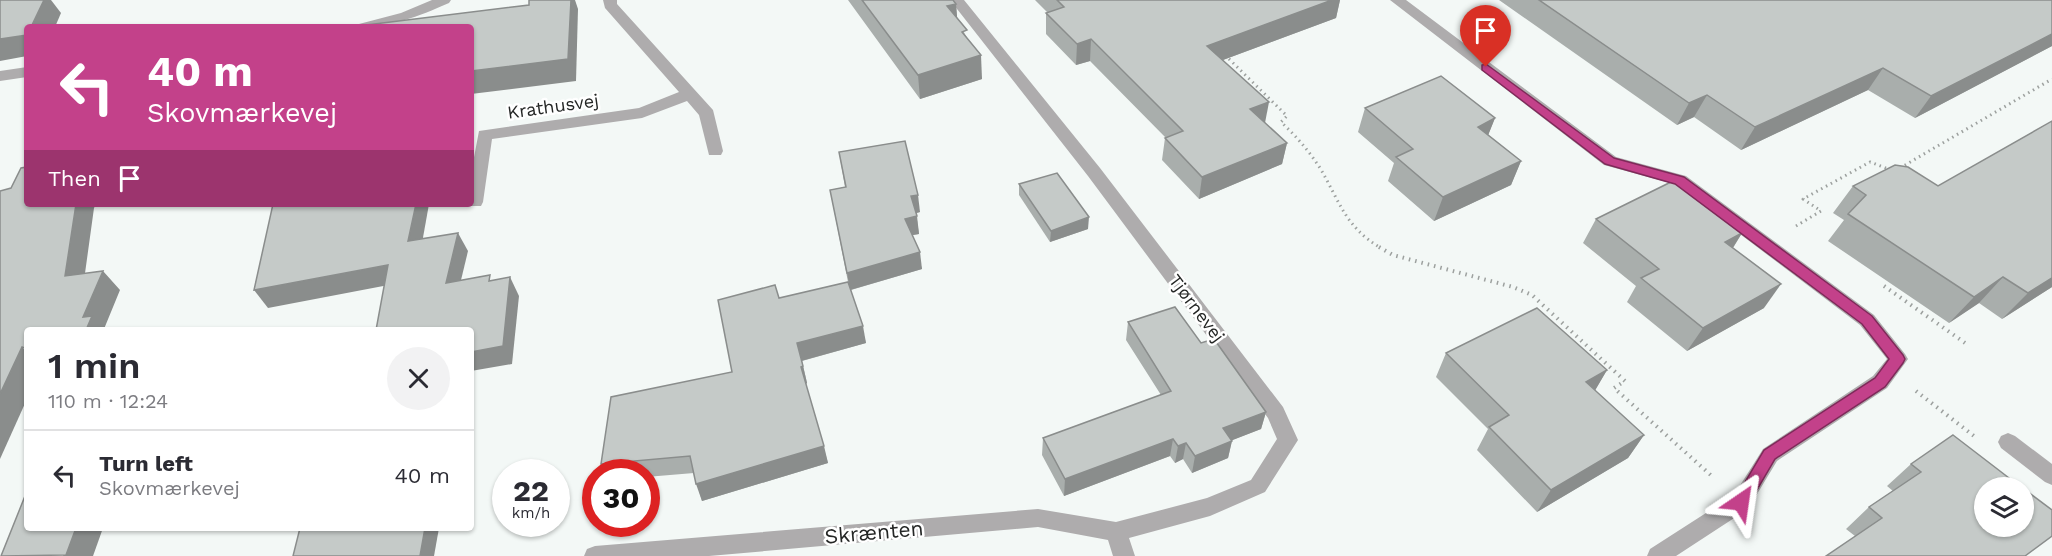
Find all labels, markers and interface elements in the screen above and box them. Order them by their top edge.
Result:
pin [1460,5,1511,67]
icon: arrive [1469,14,1502,47]
text: 40 m [147,47,253,96]
icon: left [48,48,126,126]
street label: Krathusvej [506,89,600,123]
text: Skovmærkevej [147,97,337,129]
icon: arrive [113,162,146,195]
text: Then [48,166,101,191]
street label: Tjørnevej [1165,270,1229,346]
text: 1 min [48,345,140,387]
button: close [387,347,450,410]
text: 110 m · 12:24 [48,389,168,413]
text: Turn left [99,451,193,476]
icon: left [48,459,81,492]
speed limit sign: 30 [582,459,660,537]
text: 40 m [394,463,450,488]
position arrow [1709,470,1773,534]
text: 22 [513,473,549,508]
text: Skovmærkevej [99,476,240,500]
map controls [1974,477,2034,537]
button: layers [1974,477,2034,537]
text: km/h [512,504,550,522]
street label: Skrænten [823,515,925,549]

